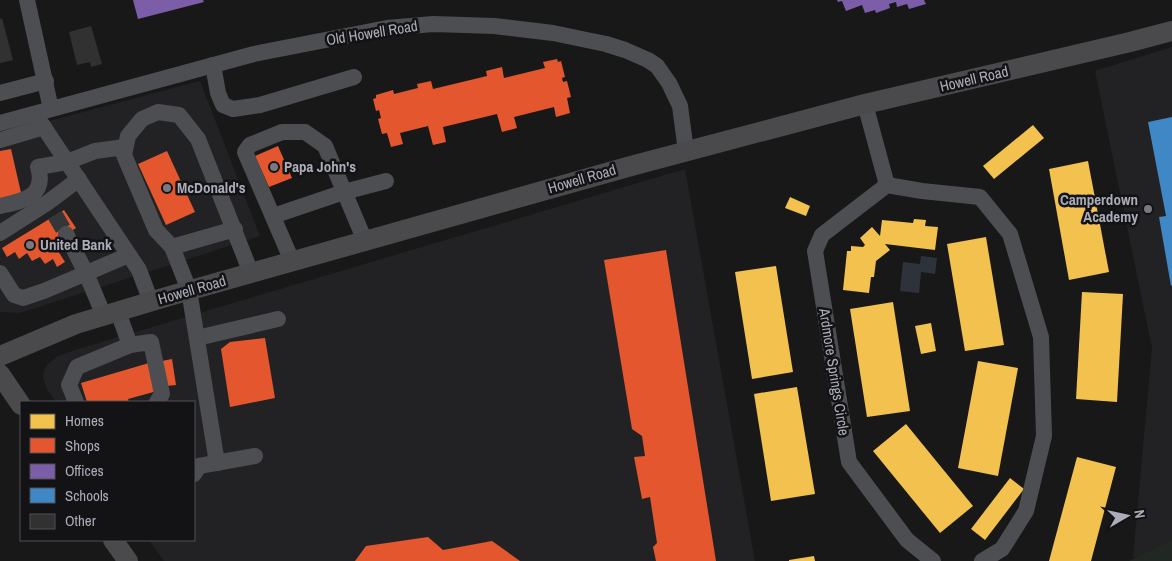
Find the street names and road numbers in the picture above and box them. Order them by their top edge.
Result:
street label: Old Howell Road [325,15,419,50]
street label: Howell Road [938,60,1010,97]
street label: Howell Road [545,159,618,198]
street label: Howell Road [155,270,228,309]
street label: Ardmore Springs Circle [814,306,855,437]

